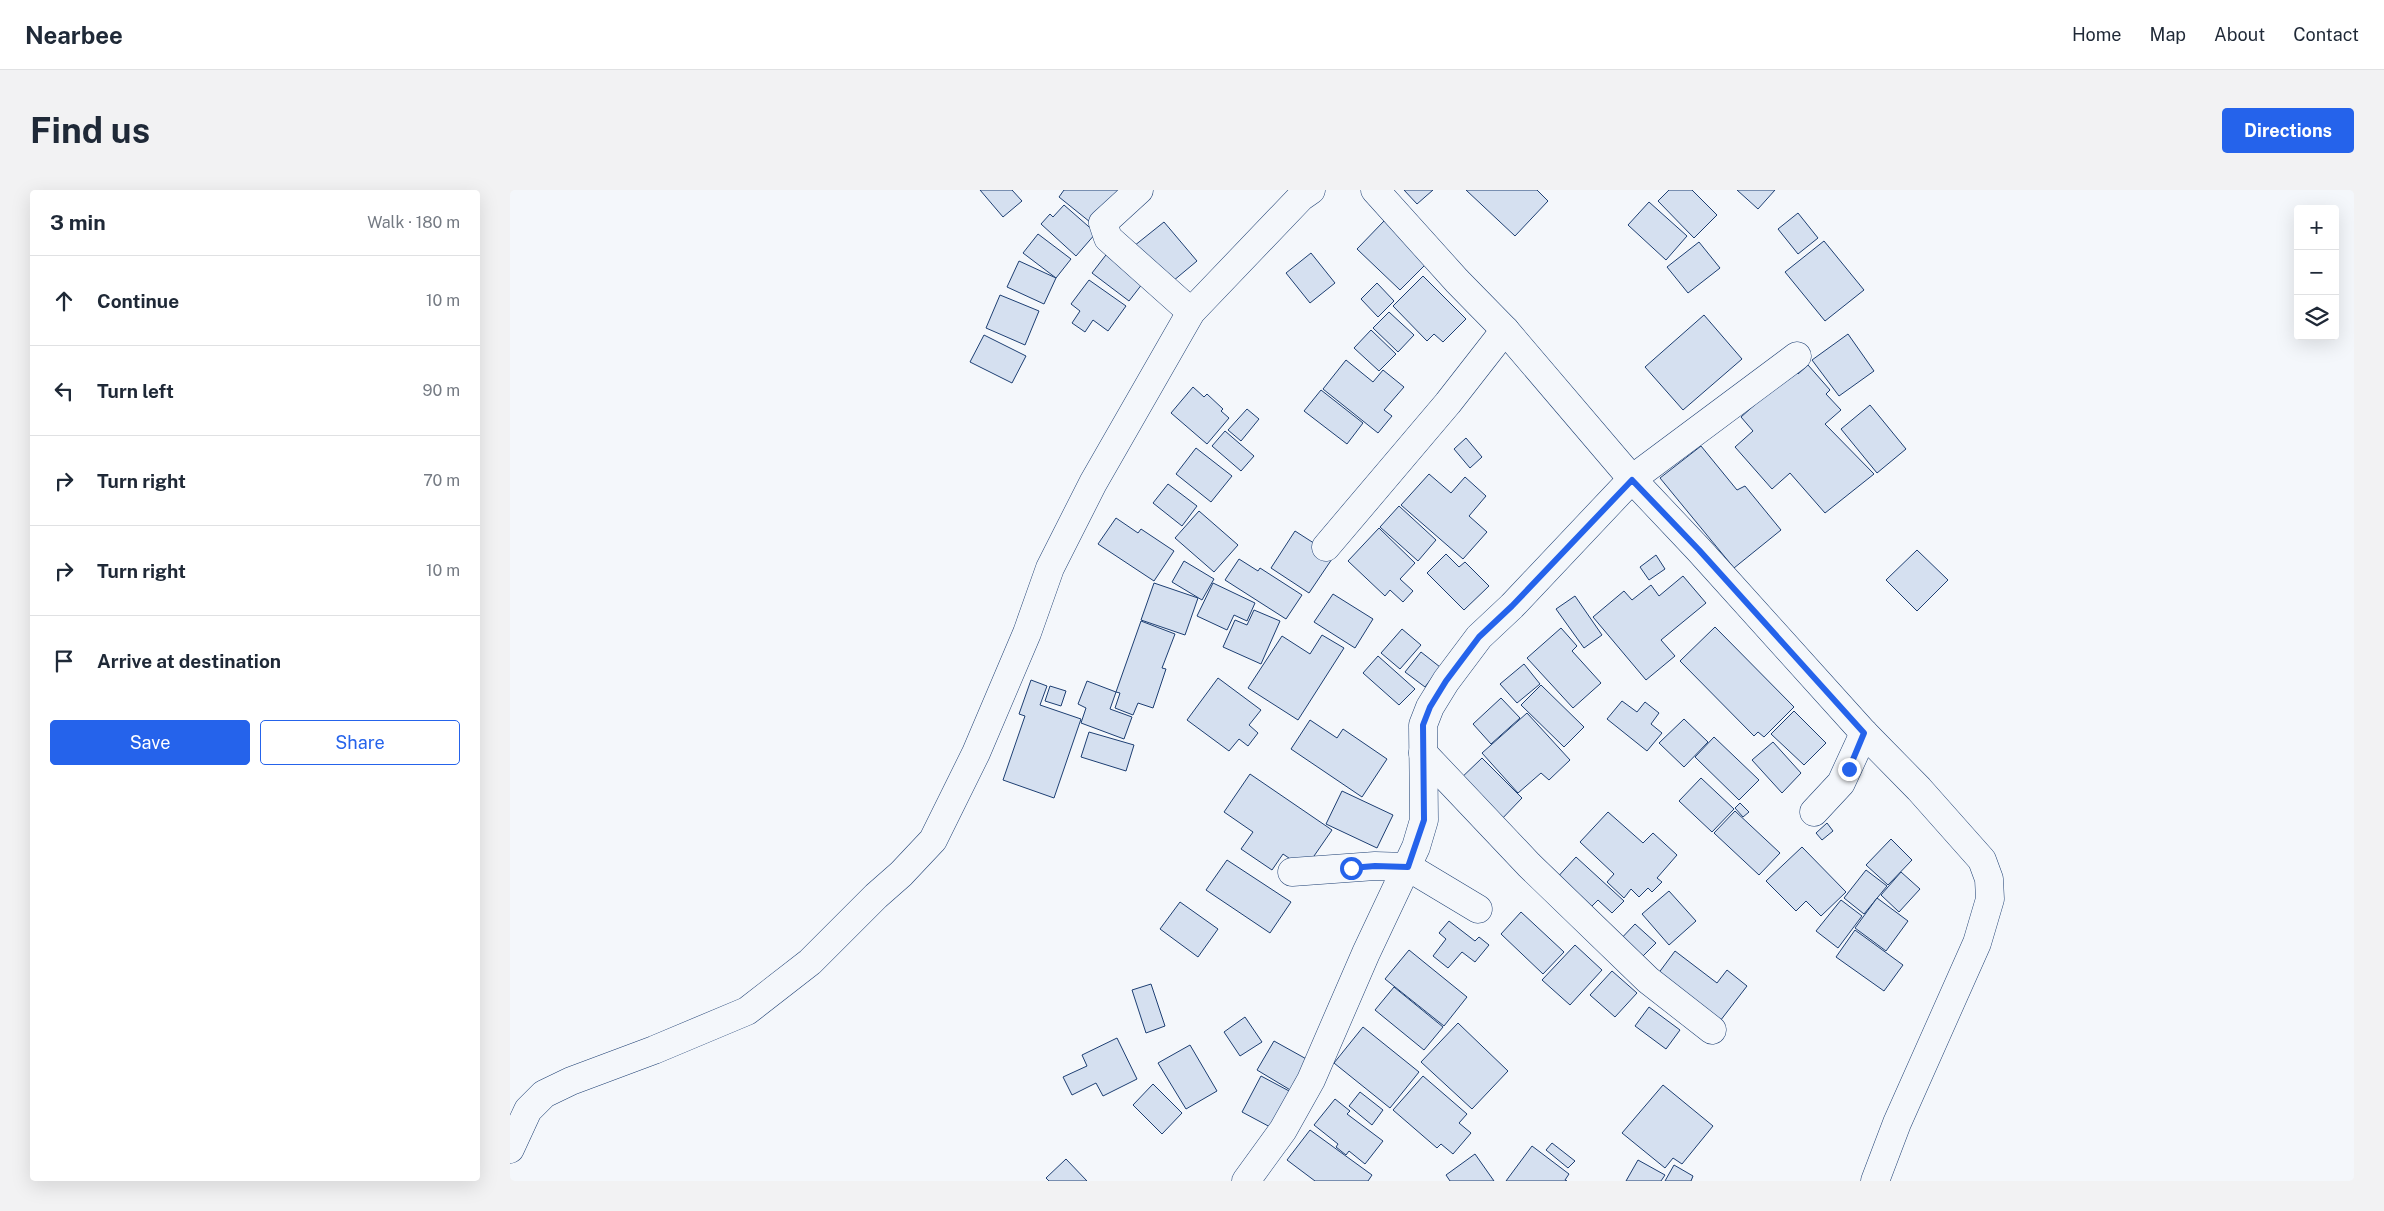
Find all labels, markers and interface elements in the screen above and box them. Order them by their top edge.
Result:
text: Nearbee [25,21,123,49]
text: Home [2072,24,2122,45]
text: Map [2150,24,2186,45]
text: About [2214,24,2265,45]
text: Contact [2293,24,2359,45]
button: Directions [2222,108,2354,153]
text: Find us [30,110,150,151]
map controls [2294,205,2339,340]
button: + [2294,205,2339,250]
text: 3 min [50,210,106,235]
text: Walk · 180 m [367,213,460,232]
button: − [2294,250,2339,295]
icon: ahead [50,287,78,315]
text: Continue [97,290,179,312]
text: 10 m [426,291,460,310]
button: layers [2294,295,2339,340]
icon: left [50,377,78,405]
text: Turn left [97,380,174,402]
text: 90 m [423,381,460,400]
icon: right [50,467,78,495]
text: Turn right [97,470,186,492]
text: 70 m [423,471,460,490]
icon: right [50,557,78,585]
text: Turn right [97,560,186,582]
text: 10 m [426,561,460,580]
icon: arrive [50,647,78,675]
text: Arrive at destination [97,650,281,672]
button: Save [50,720,250,765]
button: Share [260,720,460,765]
route end [1838,758,1861,781]
route start [1340,857,1363,880]

